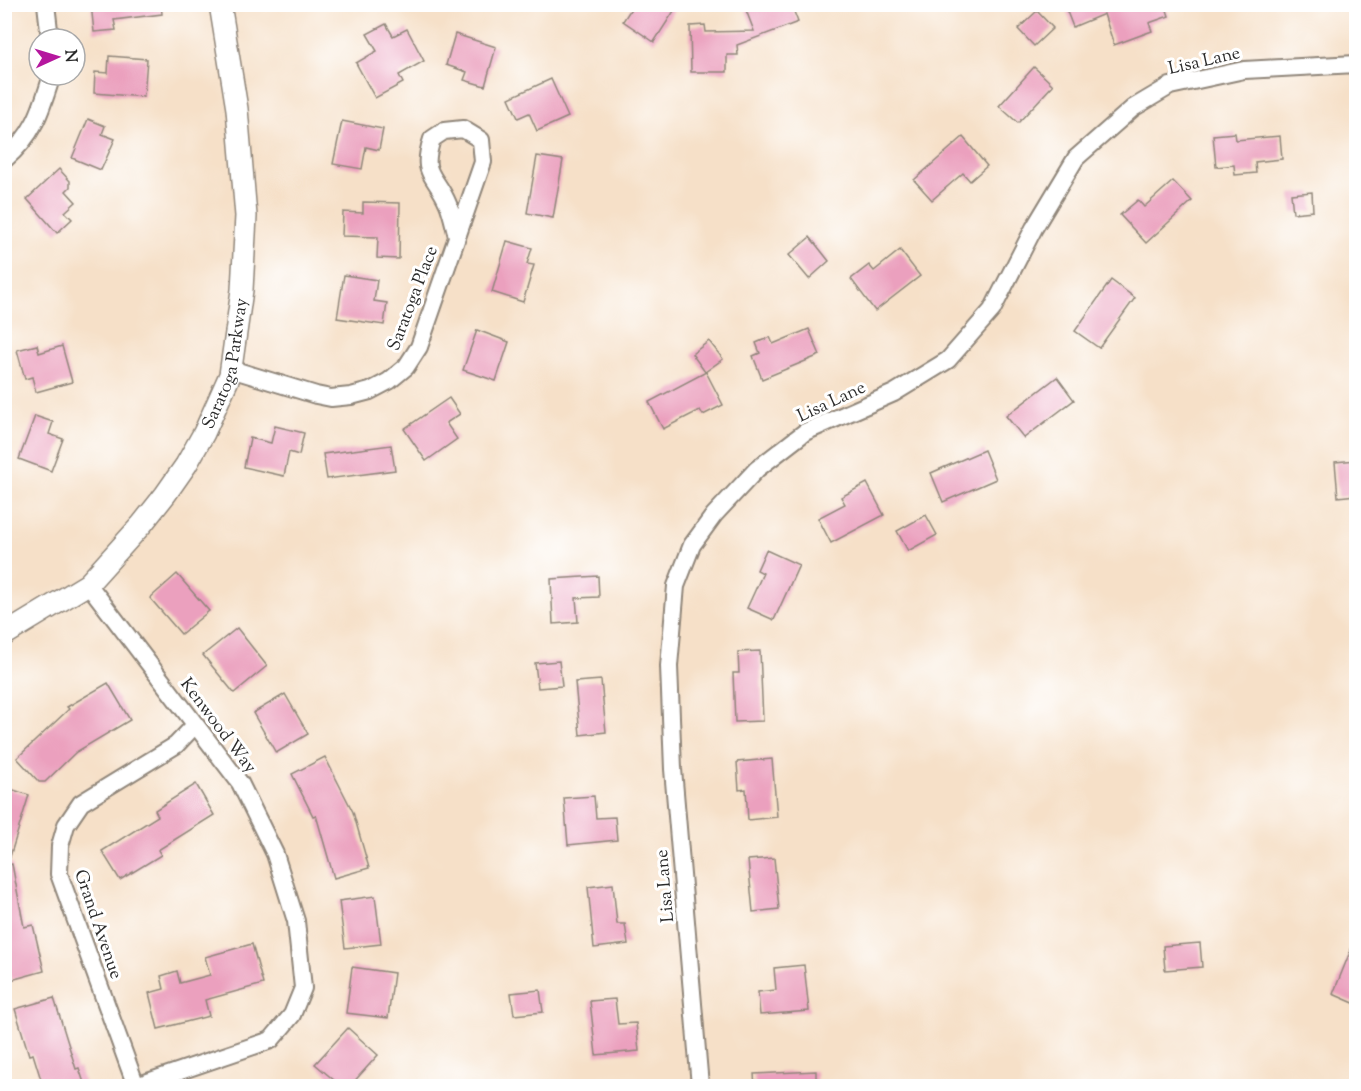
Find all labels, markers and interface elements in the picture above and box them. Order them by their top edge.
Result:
north arrow [27,27,87,87]
street label: Lisa Lane [1166,41,1243,83]
text: N [58,49,81,64]
street label: Saratoga Place [382,243,446,355]
street label: Saratoga Parkway [196,296,256,434]
street label: Lisa Lane [793,376,870,430]
street label: Kenwood Way [173,673,262,779]
street label: Lisa Lane [650,848,682,923]
street label: Grand Avenue [66,866,128,983]

